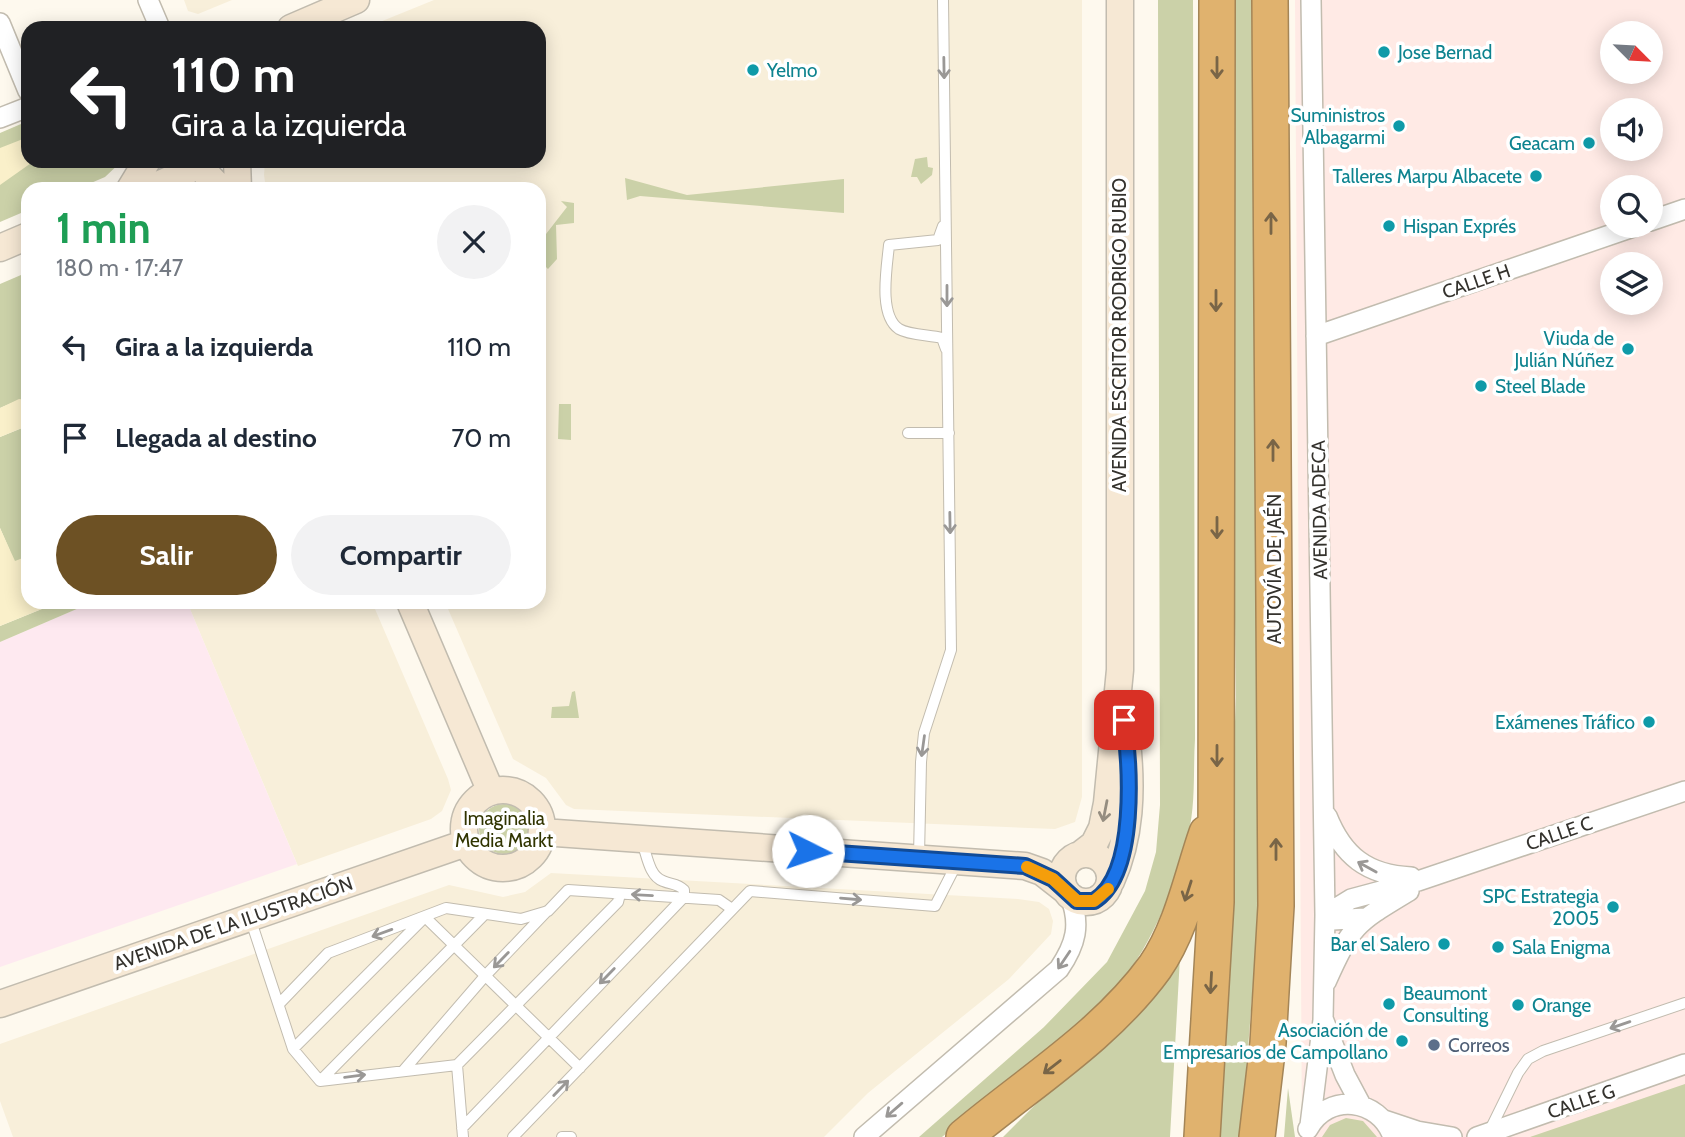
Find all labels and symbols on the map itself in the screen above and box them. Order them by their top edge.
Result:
north arrow [1600,21,1662,84]
place label: Jose Bernad [1397,41,1492,64]
marker: Jose Bernad [1376,44,1392,60]
one-way arrow [937,56,951,79]
one-way arrow [1210,56,1224,79]
place label: Yelmo [766,59,817,82]
marker: Yelmo [745,62,761,78]
place label: Suministros Albagarmi [1290,104,1385,149]
marker: Suministros Albagarmi [1391,118,1407,134]
place label: Geacam [1509,132,1575,155]
marker: Geacam [1581,135,1597,151]
place label: Talleres Marpu Albacete [1332,165,1522,188]
marker: Talleres Marpu Albacete [1528,168,1544,184]
street label: AVENIDA ESCRITOR RODRIGO RUBIO [1108,178,1131,492]
one-way arrow [1265,211,1278,234]
place label: Hispan Exprés [1403,215,1516,238]
marker: Hispan Exprés [1381,218,1397,234]
street label: CALLE H [1439,259,1513,304]
one-way arrow [940,284,954,307]
one-way arrow [1209,289,1223,312]
place label: Viuda de Julián Núñez [1513,327,1614,372]
marker: Viuda de Julián Núñez [1620,341,1636,357]
place label: Steel Blade [1495,375,1586,398]
marker: Steel Blade [1473,378,1489,394]
one-way arrow [1266,439,1280,462]
street label: AVENIDA ADECA [1307,440,1332,580]
street label: AUTOVÍA DE JAÉN [1262,494,1286,644]
one-way arrow [943,511,957,534]
one-way arrow [1210,517,1224,540]
pin [1094,690,1154,750]
place label: Exámenes Tráfico [1495,711,1635,734]
marker: Exámenes Tráfico [1641,714,1657,730]
one-way arrow [916,735,929,757]
one-way arrow [1210,744,1224,767]
one-way arrow [1098,799,1112,822]
park label: Imaginalia Media Markt [455,807,554,852]
street label: CALLE C [1523,811,1596,856]
position arrow [771,814,845,888]
one-way arrow [1269,838,1283,861]
one-way arrow [1357,860,1377,874]
street label: AVENIDA DE LA ILUSTRACIÓN [110,871,356,975]
one-way arrow [1181,879,1193,901]
place label: SPC Estrategia 2005 [1483,885,1599,930]
one-way arrow [632,888,654,901]
one-way arrow [839,893,862,906]
marker: SPC Estrategia 2005 [1605,899,1621,915]
one-way arrow [371,928,393,940]
place label: Bar el Salero [1330,933,1430,956]
marker: Bar el Salero [1436,936,1452,952]
place label: Sala Enigma [1512,936,1610,959]
marker: Sala Enigma [1490,939,1506,955]
one-way arrow [1057,950,1072,969]
one-way arrow [492,951,509,968]
one-way arrow [599,967,616,984]
one-way arrow [1205,971,1218,994]
place label: Beaumont Consulting [1403,982,1489,1027]
place label: Orange [1532,994,1592,1017]
marker: Beaumont Consulting [1381,996,1397,1012]
marker: Orange [1510,997,1526,1013]
place label: Asociación de Empresarios de Campollano [1163,1019,1388,1064]
one-way arrow [1610,1019,1632,1032]
marker: Asociación de Empresarios de Campollano [1394,1033,1410,1049]
place label: Correos [1448,1034,1510,1057]
marker: Correos [1426,1037,1442,1053]
one-way arrow [1043,1059,1061,1075]
one-way arrow [343,1070,366,1083]
street label: CALLE G [1544,1079,1618,1124]
one-way arrow [552,1080,569,1097]
one-way arrow [885,1102,903,1118]

